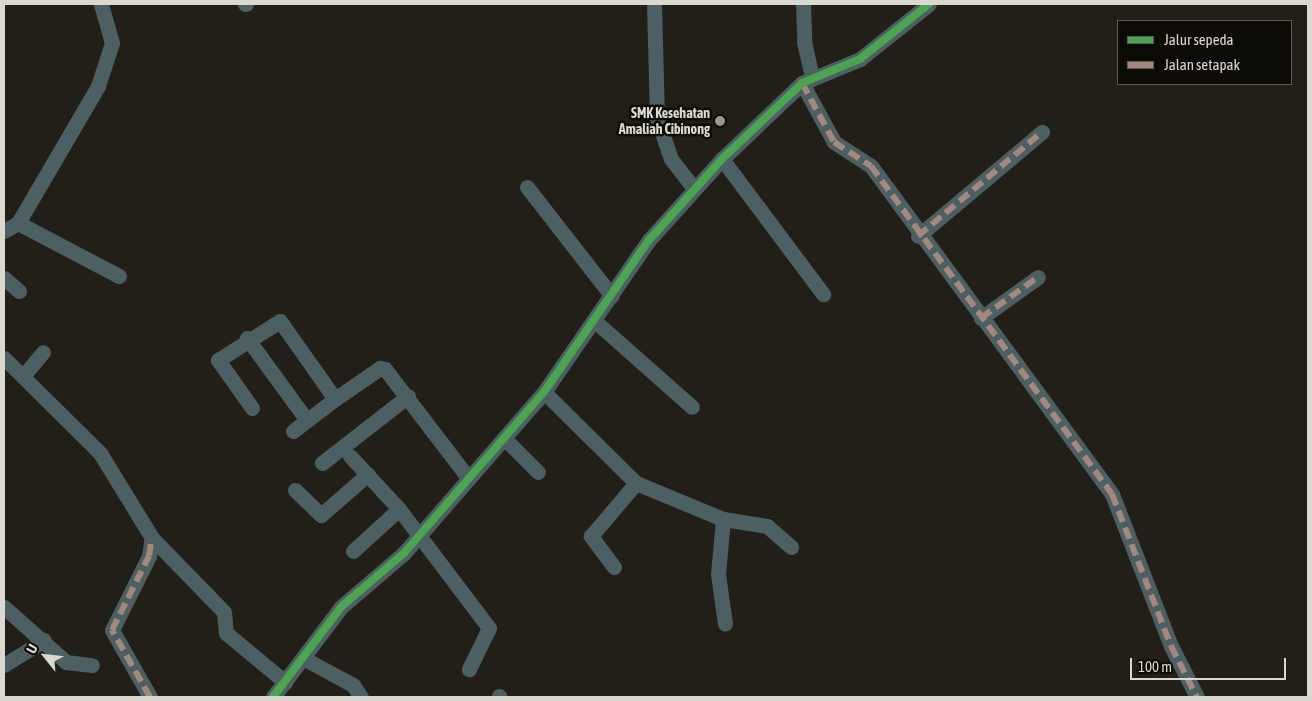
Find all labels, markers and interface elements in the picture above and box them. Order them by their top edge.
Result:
legend [1117,20,1292,85]
text: Jalur sepeda [1164,31,1234,48]
text: Jalan setapak [1164,56,1240,73]
place label: SMK Kesehatan Amaliah Cibinong [619,105,710,138]
marker: SMK Kesehatan Amaliah Cibinong [714,115,726,127]
north arrow [20,631,70,681]
text: U [23,641,41,656]
scale bar [1132,648,1288,680]
text: 100 m [1138,658,1172,675]

